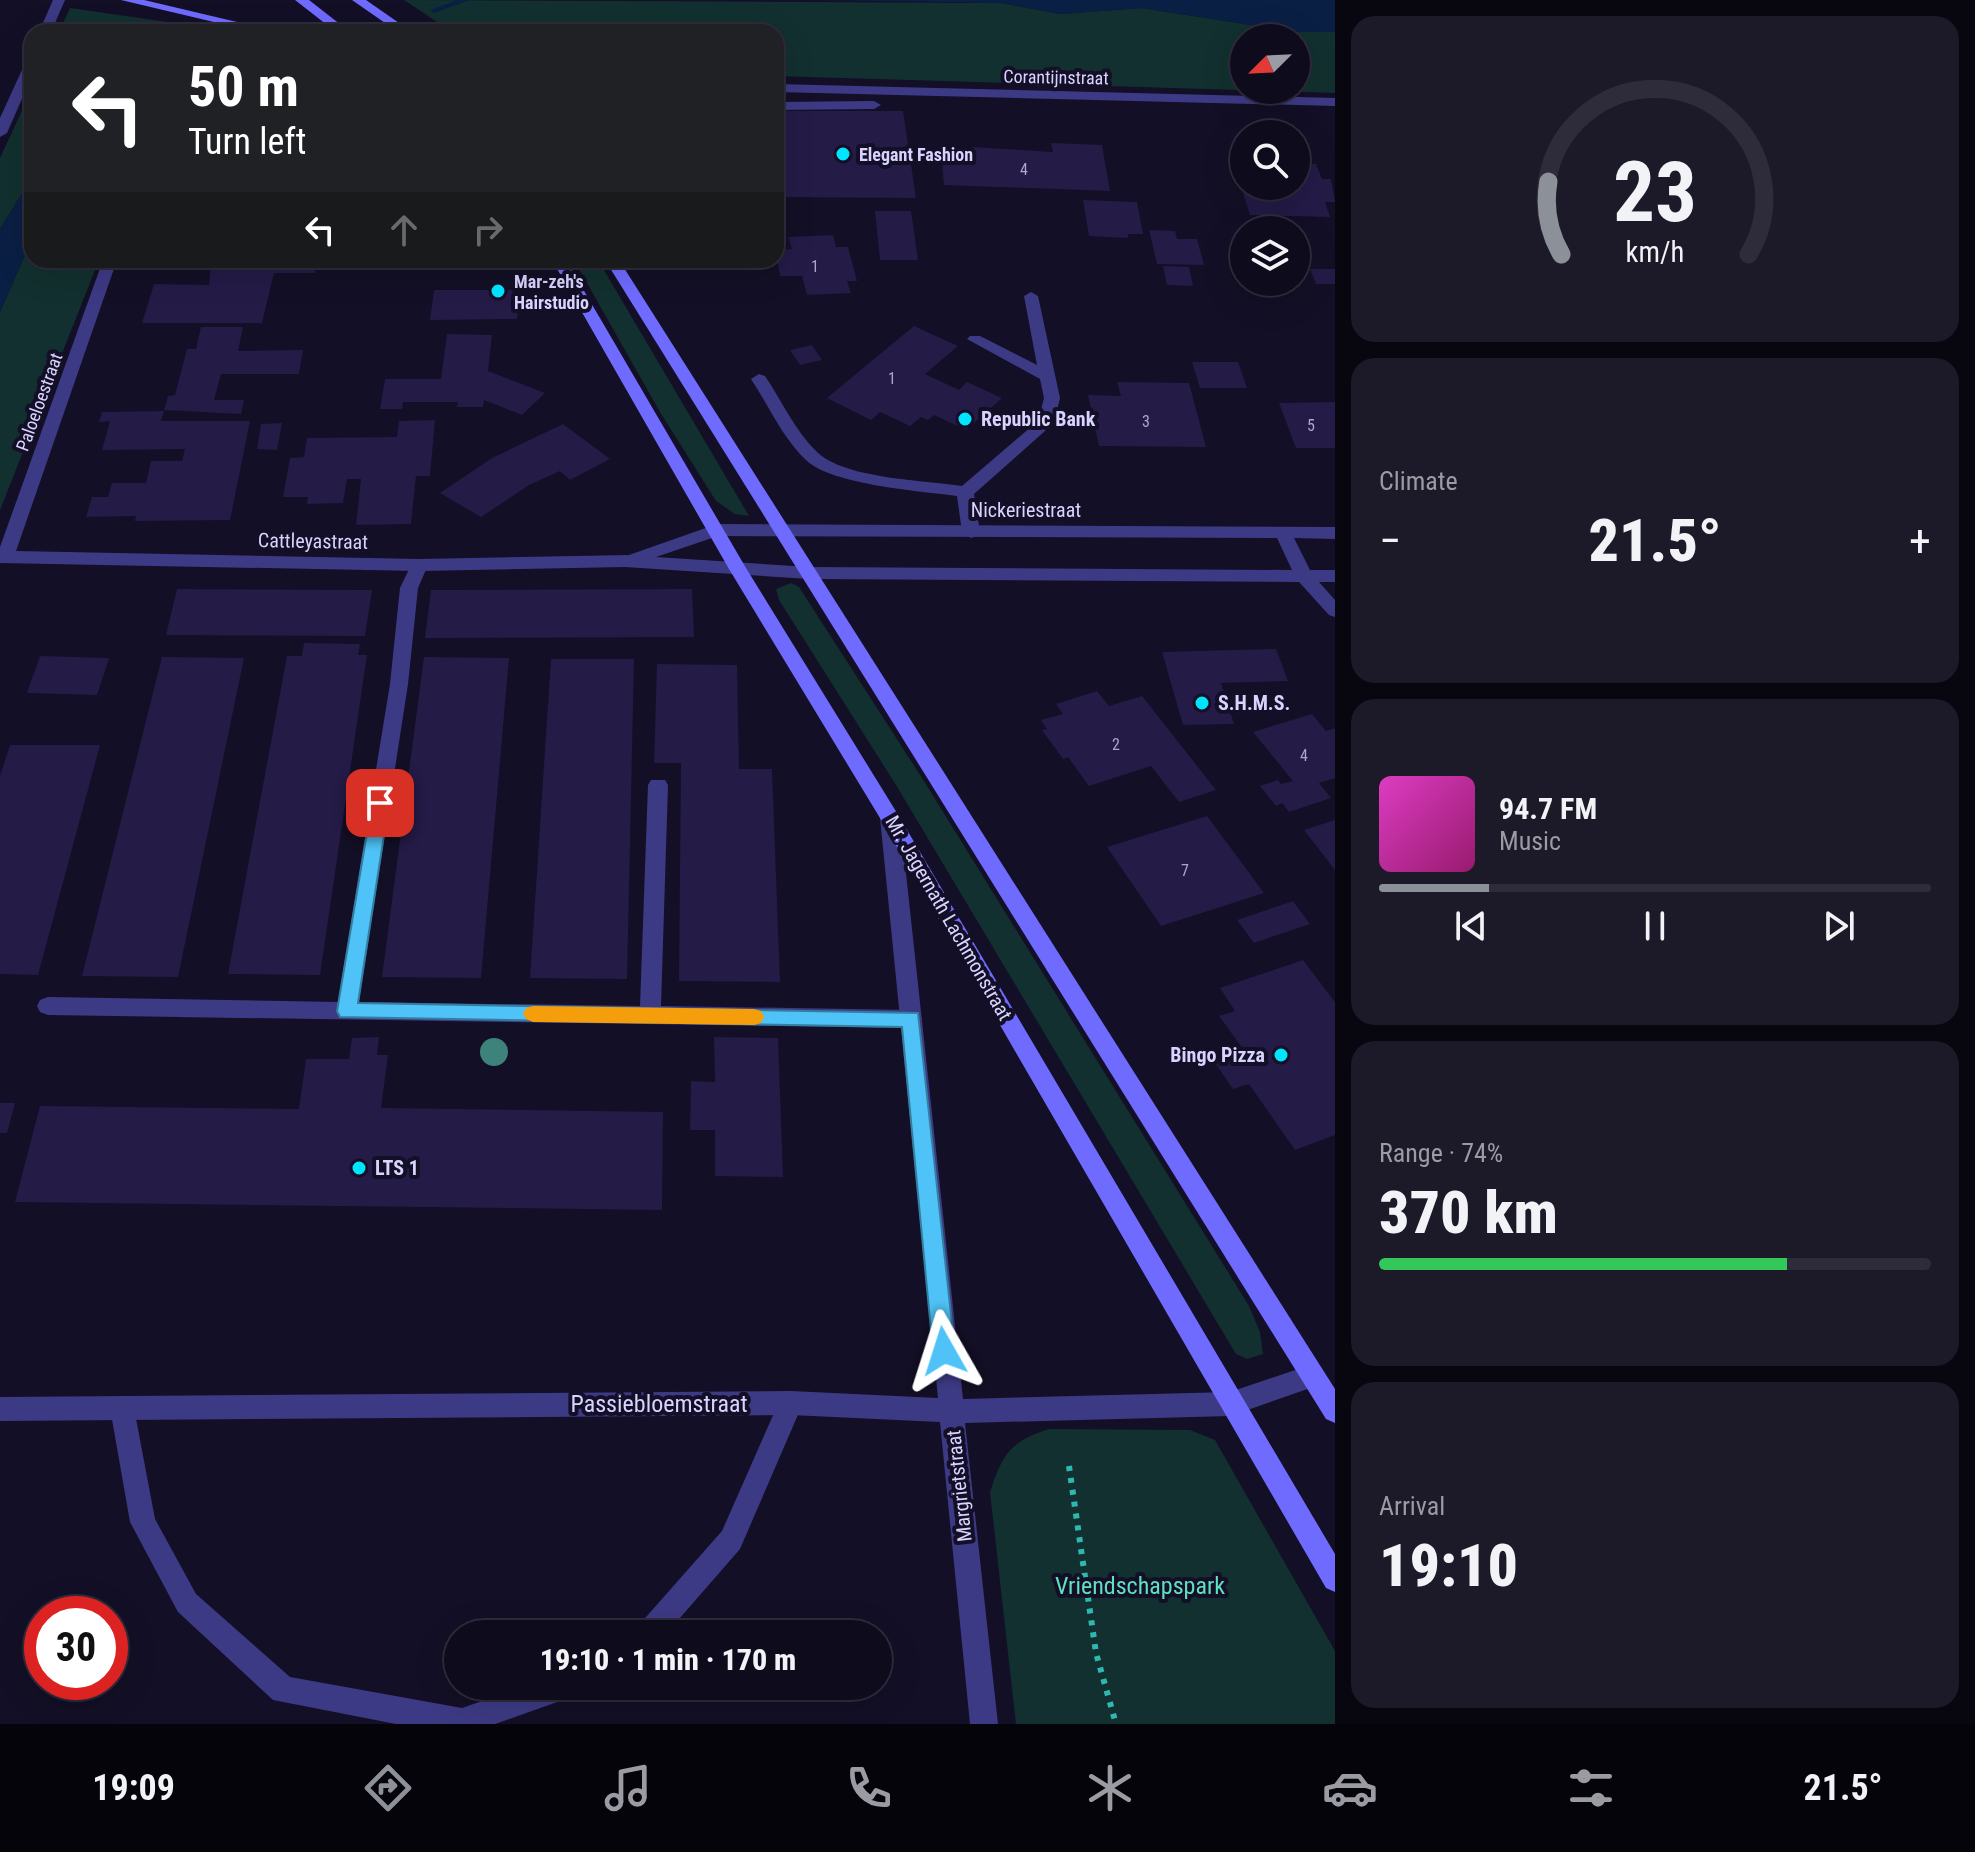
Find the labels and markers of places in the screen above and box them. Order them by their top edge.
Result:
place label: Elegant Fashion [859,144,973,165]
marker: Elegant Fashion [834,145,852,163]
place label: Mar-zeh's Hairstudio [514,271,589,313]
marker: Mar-zeh's Hairstudio [489,282,507,300]
place label: Republic Bank [981,407,1096,431]
marker: Republic Bank [956,410,974,428]
place label: S.H.M.S. [1218,691,1290,715]
marker: S.H.M.S. [1193,694,1211,712]
pin [346,769,414,837]
place label: Bingo Pizza [1170,1043,1265,1067]
marker: Bingo Pizza [1272,1046,1290,1064]
place label: LTS 1 [375,1156,419,1180]
marker: LTS 1 [350,1159,368,1177]

